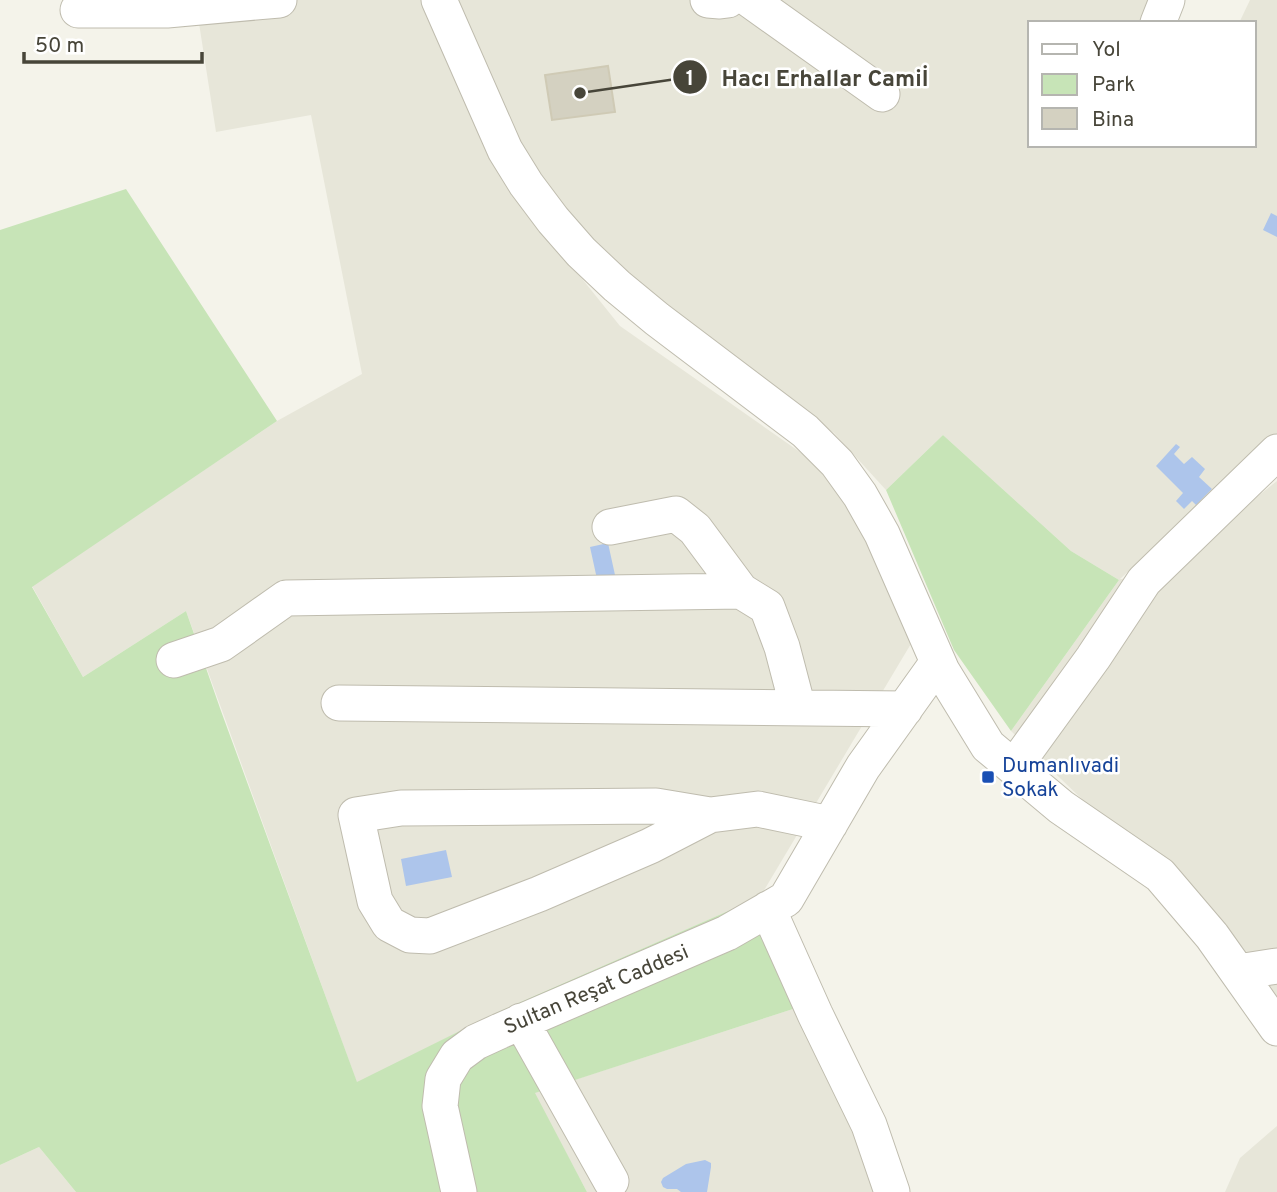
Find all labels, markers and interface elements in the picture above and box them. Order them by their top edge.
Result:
scale bar [24,21,203,65]
legend [1028,21,1256,147]
text: 50 m [35,33,84,60]
text: Yol [1092,37,1121,64]
callout: Hacı Erhallar Camiİ [672,55,942,99]
text: Hacı Erhallar Camiİ [721,65,929,95]
text: 1 [686,66,694,93]
text: Park [1092,72,1135,99]
text: Bina [1092,107,1134,134]
place label: Dumanlıvadi Sokak [1002,753,1119,804]
marker: Dumanlıvadi Sokak [980,769,996,785]
street label: Sultan Reşat Caddesi [500,939,693,1042]

